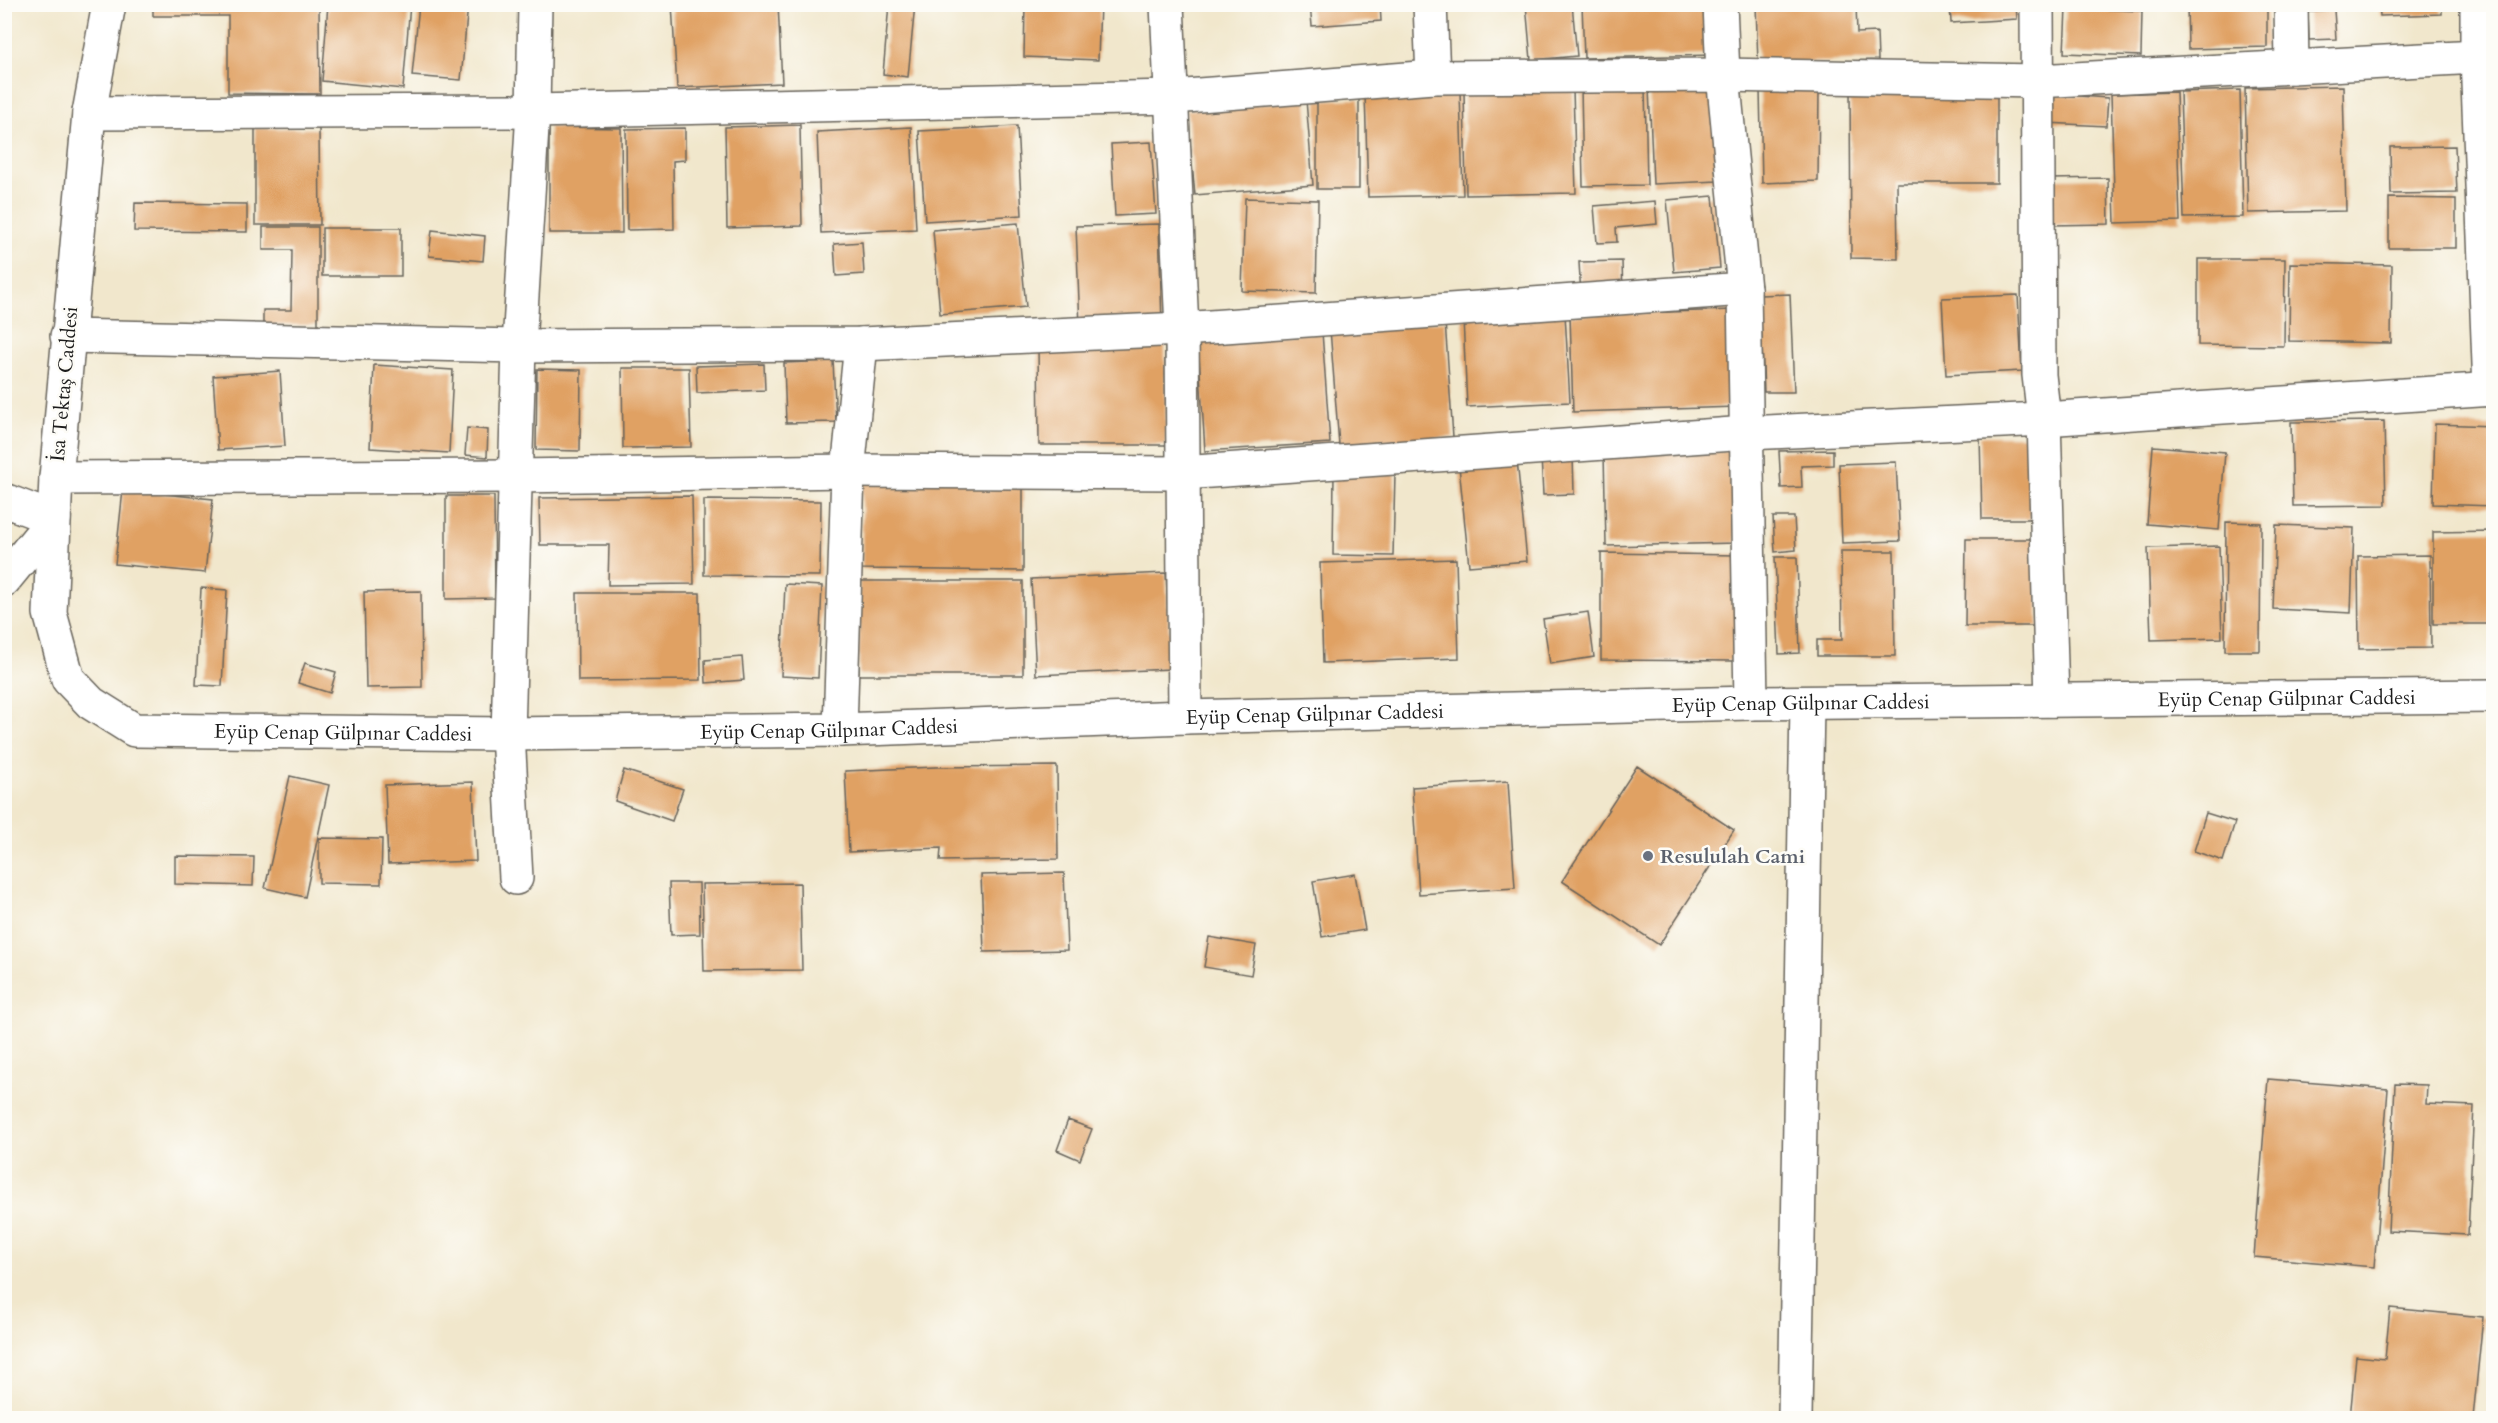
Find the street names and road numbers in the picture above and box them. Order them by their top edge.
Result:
street label: İsa Tektaş Caddesi [44,305,84,463]
street label: Eyüp Cenap Gülpınar Caddesi [2158,683,2416,713]
street label: Eyüp Cenap Gülpınar Caddesi [1671,688,1930,718]
street label: Eyüp Cenap Gülpınar Caddesi [1186,697,1444,730]
street label: Eyüp Cenap Gülpınar Caddesi [700,712,959,745]
street label: Eyüp Cenap Gülpınar Caddesi [214,717,473,747]

